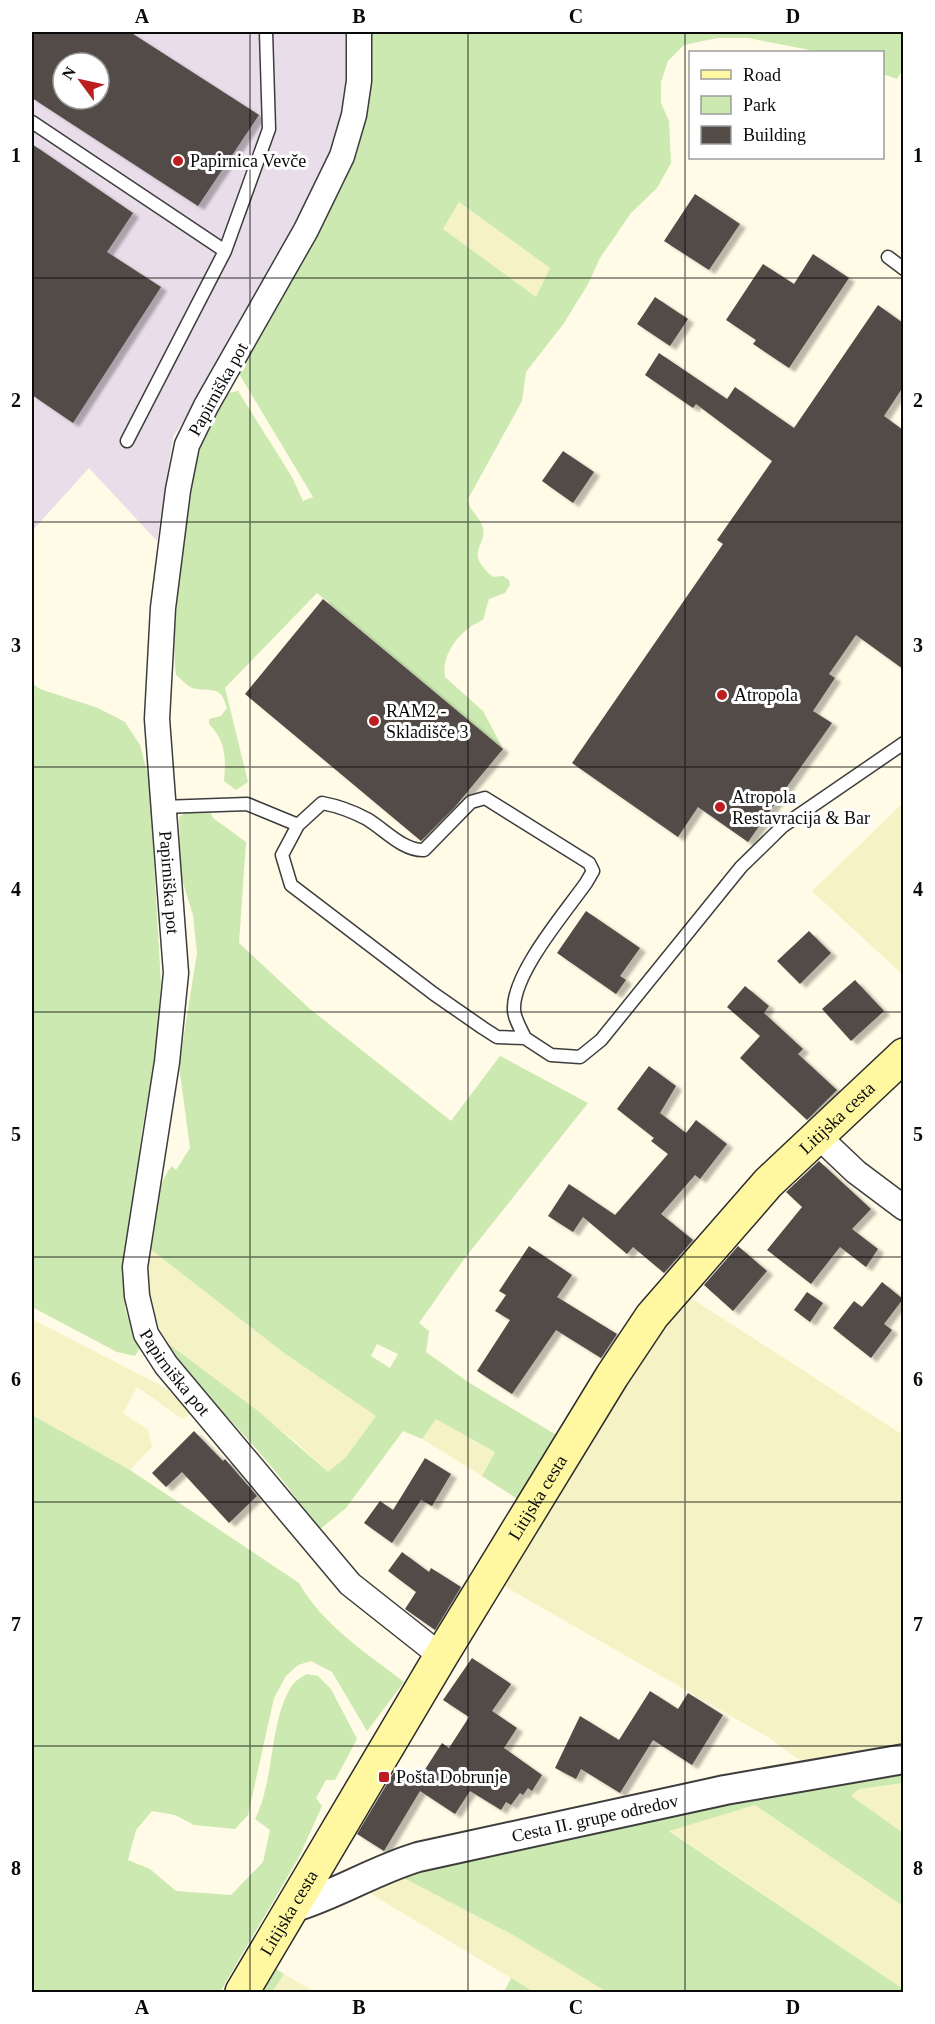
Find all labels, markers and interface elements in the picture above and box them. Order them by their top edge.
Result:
text: A [135,5,150,27]
text: B [352,5,366,27]
text: C [569,5,583,27]
text: D [786,5,800,27]
north arrow [51,51,111,111]
legend [689,51,884,159]
text: N [59,63,79,83]
text: Road [743,65,781,85]
text: Park [743,95,776,115]
text: Building [743,125,806,145]
text: 1 [11,144,21,166]
text: 1 [913,144,923,166]
place label: Papirnica Vevče [190,151,306,171]
marker: Papirnica Vevče [171,154,185,168]
street label: Papirniška pot [184,339,252,439]
text: 2 [11,389,21,411]
text: 2 [913,389,923,411]
text: 3 [11,634,21,656]
text: 3 [913,634,923,656]
place label: Atropola [734,685,798,705]
marker: Atropola [715,688,729,702]
place label: RAM2 - Skladišče 3 [386,701,469,742]
marker: RAM2 - Skladišče 3 [367,714,381,728]
place label: Atropola Restavracija & Bar [732,787,870,828]
marker: Atropola Restavracija & Bar [713,800,727,814]
street label: Papirniška pot [155,830,183,935]
text: 4 [11,878,21,900]
text: 4 [913,878,923,900]
street label: Litijska cesta [795,1078,879,1158]
text: 5 [11,1123,21,1145]
text: 5 [913,1123,923,1145]
street label: Papirniška pot [136,1325,214,1420]
text: 6 [11,1368,21,1390]
text: 6 [913,1368,923,1390]
street label: Litijska cesta [504,1452,571,1544]
text: 7 [11,1613,21,1635]
text: 7 [913,1613,923,1635]
place label: Pošta Dobrunje [396,1767,508,1787]
marker: Pošta Dobrunje [377,1770,391,1784]
street label: Cesta II. grupe odredov [510,1790,680,1846]
text: 8 [11,1857,21,1879]
text: 8 [913,1857,923,1879]
street label: Litijska cesta [256,1867,322,1959]
text: A [135,1996,150,2018]
text: B [352,1996,366,2018]
text: C [569,1996,583,2018]
text: D [786,1996,800,2018]

